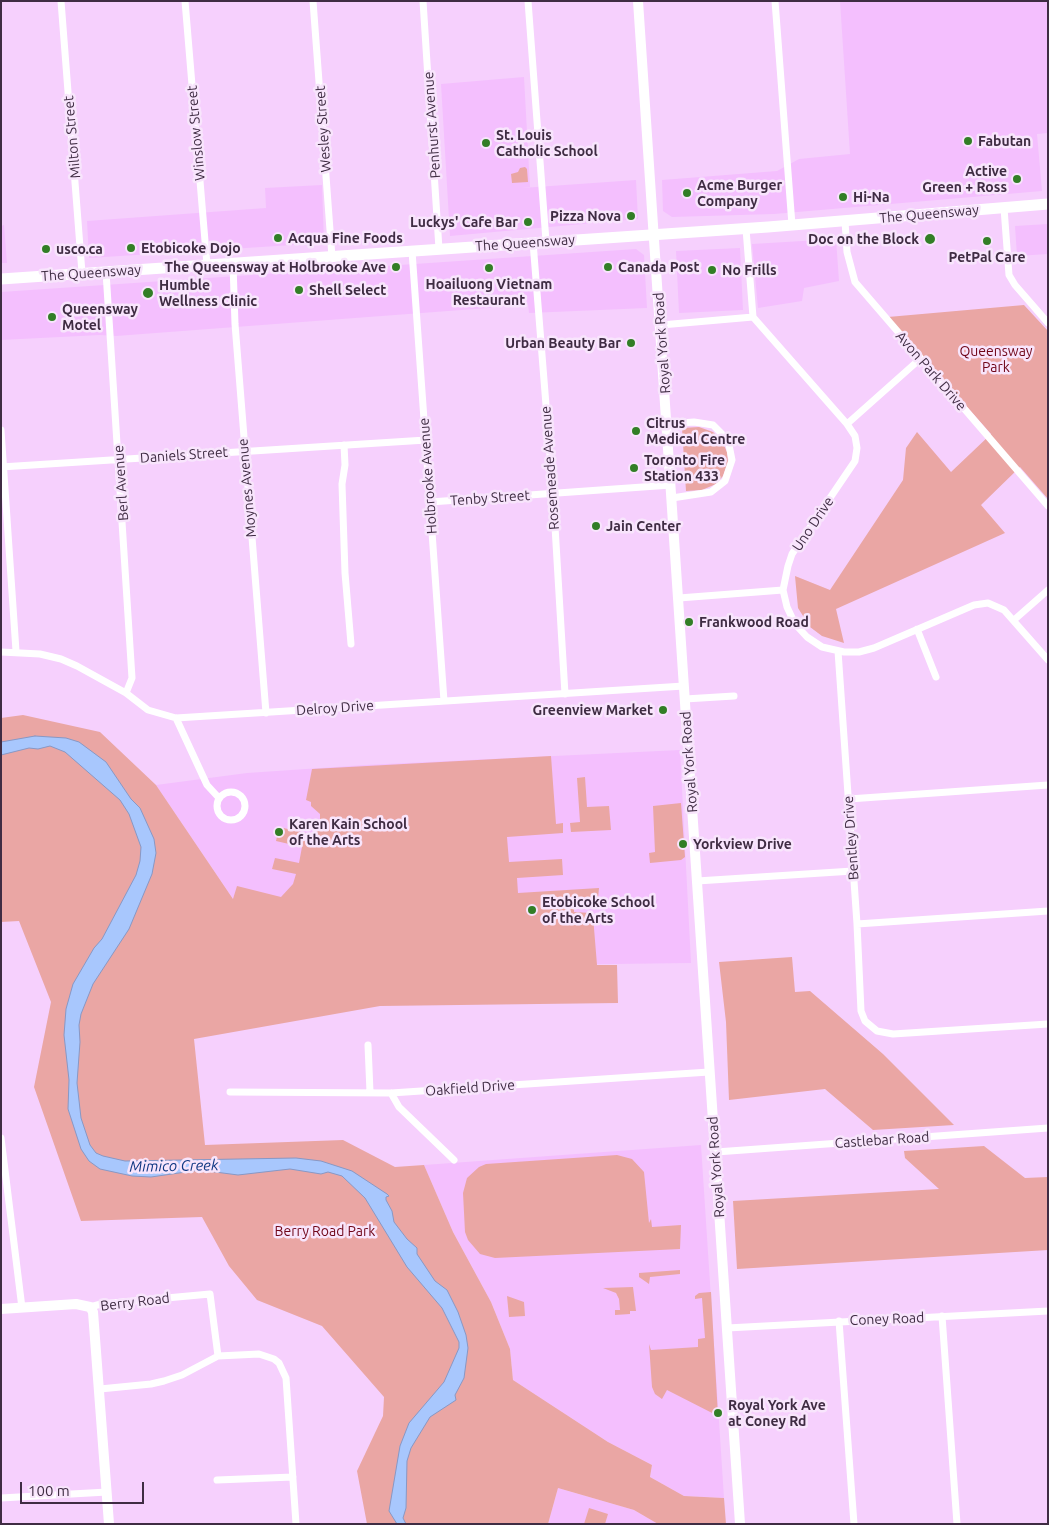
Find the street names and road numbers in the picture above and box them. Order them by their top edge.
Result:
street label: Penhurst Avenue [420,71,444,179]
street label: Winslow Street [183,85,209,181]
street label: Wesley Street [312,85,334,173]
street label: Milton Street [60,95,84,179]
street label: The Queensway [879,201,979,227]
street label: The Queensway [475,231,575,255]
street label: The Queensway [41,261,141,285]
street label: Royal York Road [650,292,674,394]
street label: Avon Park Drive [892,328,970,414]
street label: Rosemeade Avenue [537,406,563,530]
street label: Holbrooke Avenue [416,417,440,535]
street label: Moynes Avenue [234,438,260,538]
street label: Daniels Street [139,444,229,466]
street label: Berl Avenue [110,445,132,521]
street label: Tenby Street [449,487,531,509]
street label: Uno Drive [789,494,837,554]
street label: Delroy Drive [296,697,374,719]
street label: Royal York Road [677,711,701,813]
street label: Bentley Drive [840,795,862,881]
street label: Oakfield Drive [425,1076,515,1100]
street label: Royal York Road [704,1116,728,1218]
street label: Castlebar Road [834,1128,930,1152]
street label: Berry Road [99,1289,171,1315]
street label: Coney Road [849,1309,925,1329]

